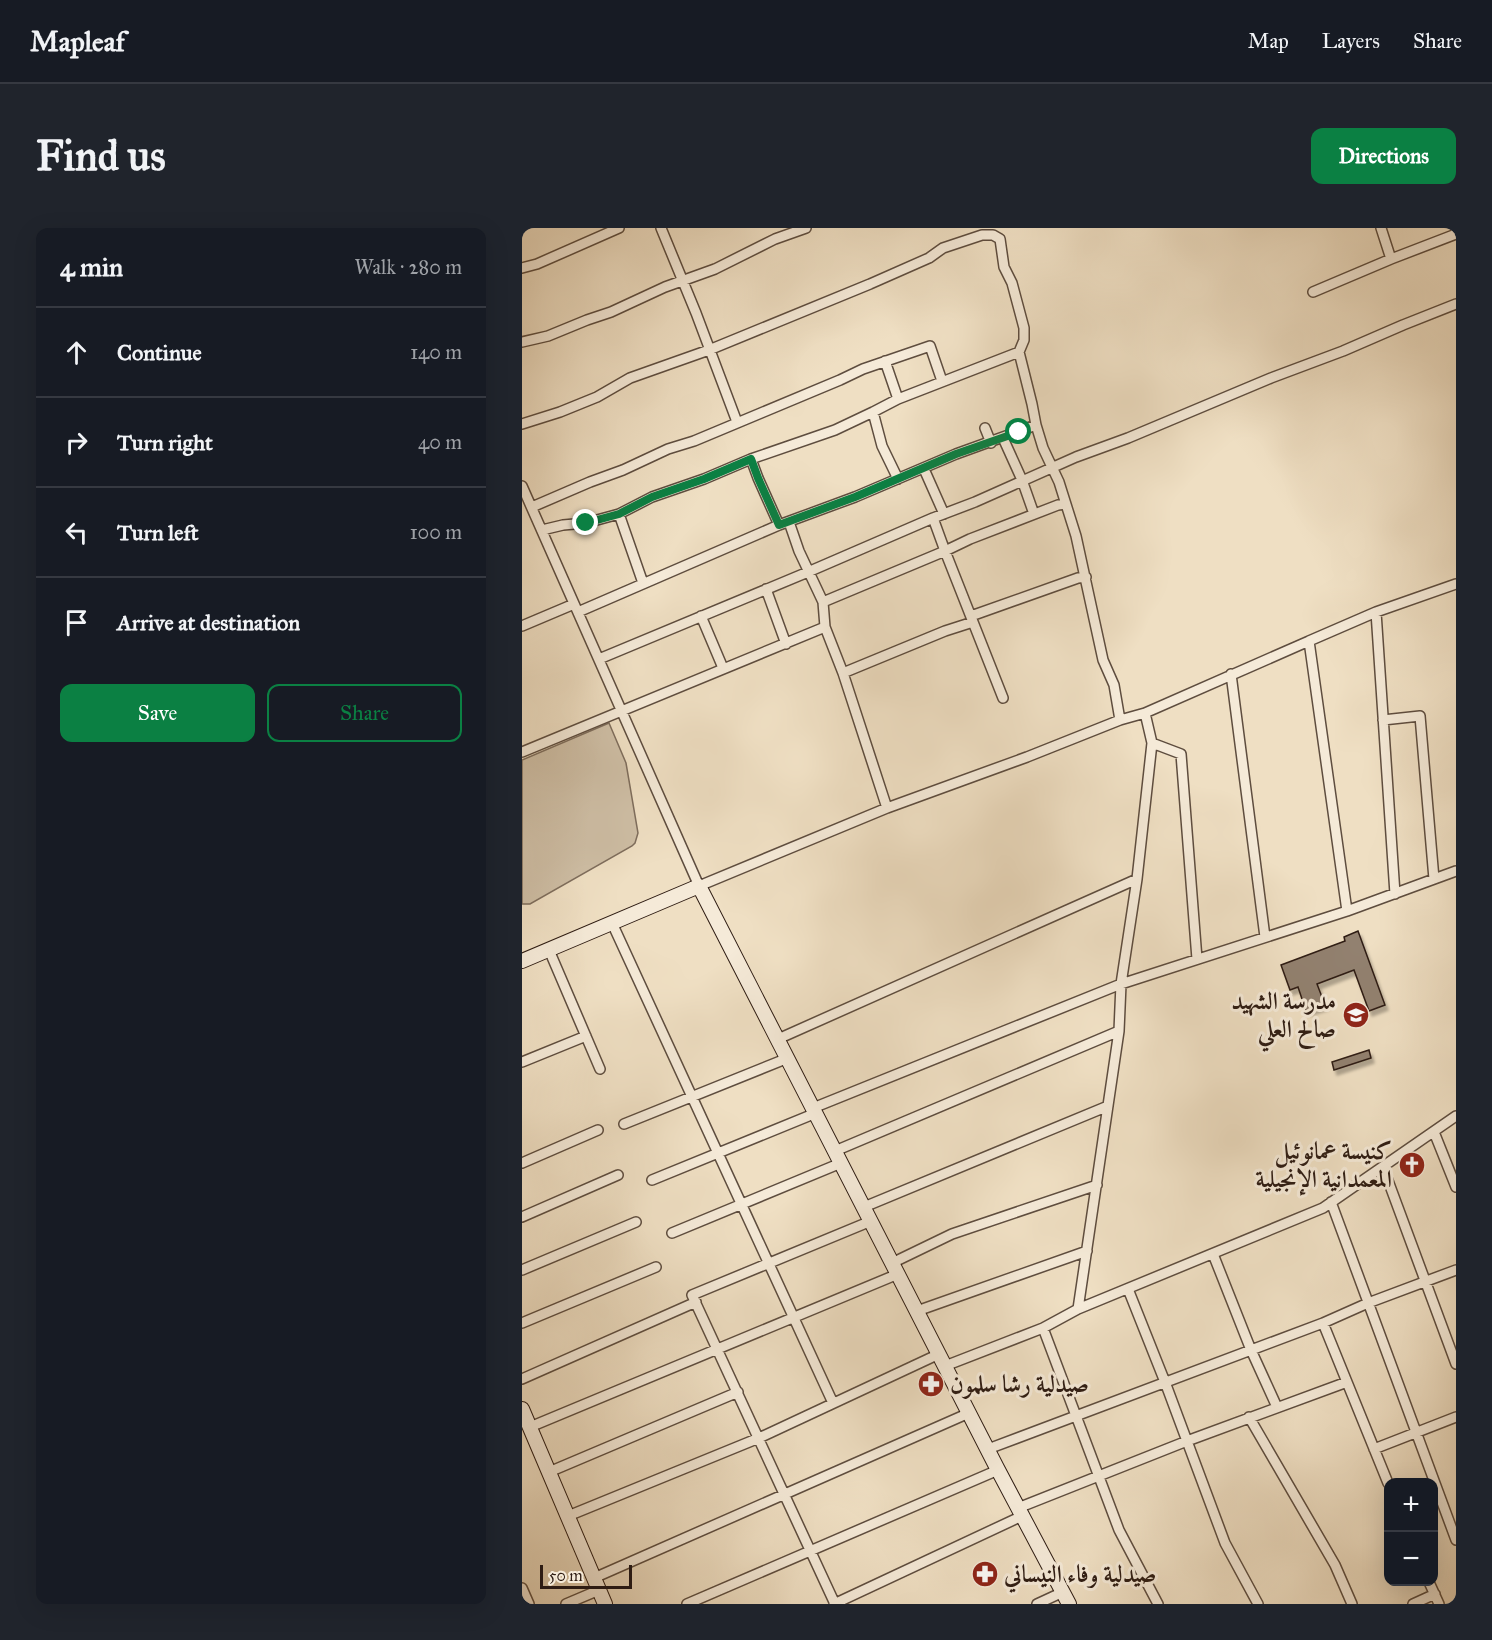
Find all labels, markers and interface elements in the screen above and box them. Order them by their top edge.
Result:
text: Mapleaf [30,24,125,59]
text: Map [1248,28,1289,54]
text: Layers [1322,28,1380,54]
text: Share [1413,28,1462,54]
button: Directions [1311,128,1456,184]
text: Find us [36,130,166,182]
text: 4 min [60,251,123,283]
text: Walk · 280 m [355,255,462,279]
icon: ahead [60,336,93,369]
text: Continue [117,339,202,366]
text: 140 m [410,340,462,364]
route start [1005,418,1031,444]
icon: right [60,426,93,459]
text: Turn right [117,429,213,456]
text: 40 m [418,430,462,454]
route end [572,509,598,535]
icon: left [60,516,93,549]
text: Turn left [117,519,199,546]
text: 100 m [410,520,462,544]
icon: arrive [60,606,93,639]
text: Arrive at destination [117,609,300,636]
button: Save [60,684,255,742]
button: Share [267,684,462,742]
place label: مدرسة الشهيد صالح العلي [1231,986,1336,1052]
school or university icon: مدرسة الشهيد صالح العلي [1341,1000,1371,1030]
place label: كنيسة عمانوئيل المعمدانية الإنجيلية [1255,1136,1392,1196]
church icon: كنيسة عمانوئيل المعمدانية الإنجيلية [1397,1150,1427,1180]
pharmacy icon: صيدلية رشا سلمون [916,1369,946,1399]
place label: صيدلية رشا سلمون [950,1369,1089,1399]
map controls [1384,1478,1438,1586]
button: + [1384,1478,1438,1532]
button: − [1384,1532,1438,1586]
pharmacy icon: صيدلية وفاء النيساني [970,1559,1000,1589]
place label: صيدلية وفاء النيساني [1003,1559,1157,1593]
scale bar [540,1562,632,1590]
text: 50 m [549,1566,583,1585]

